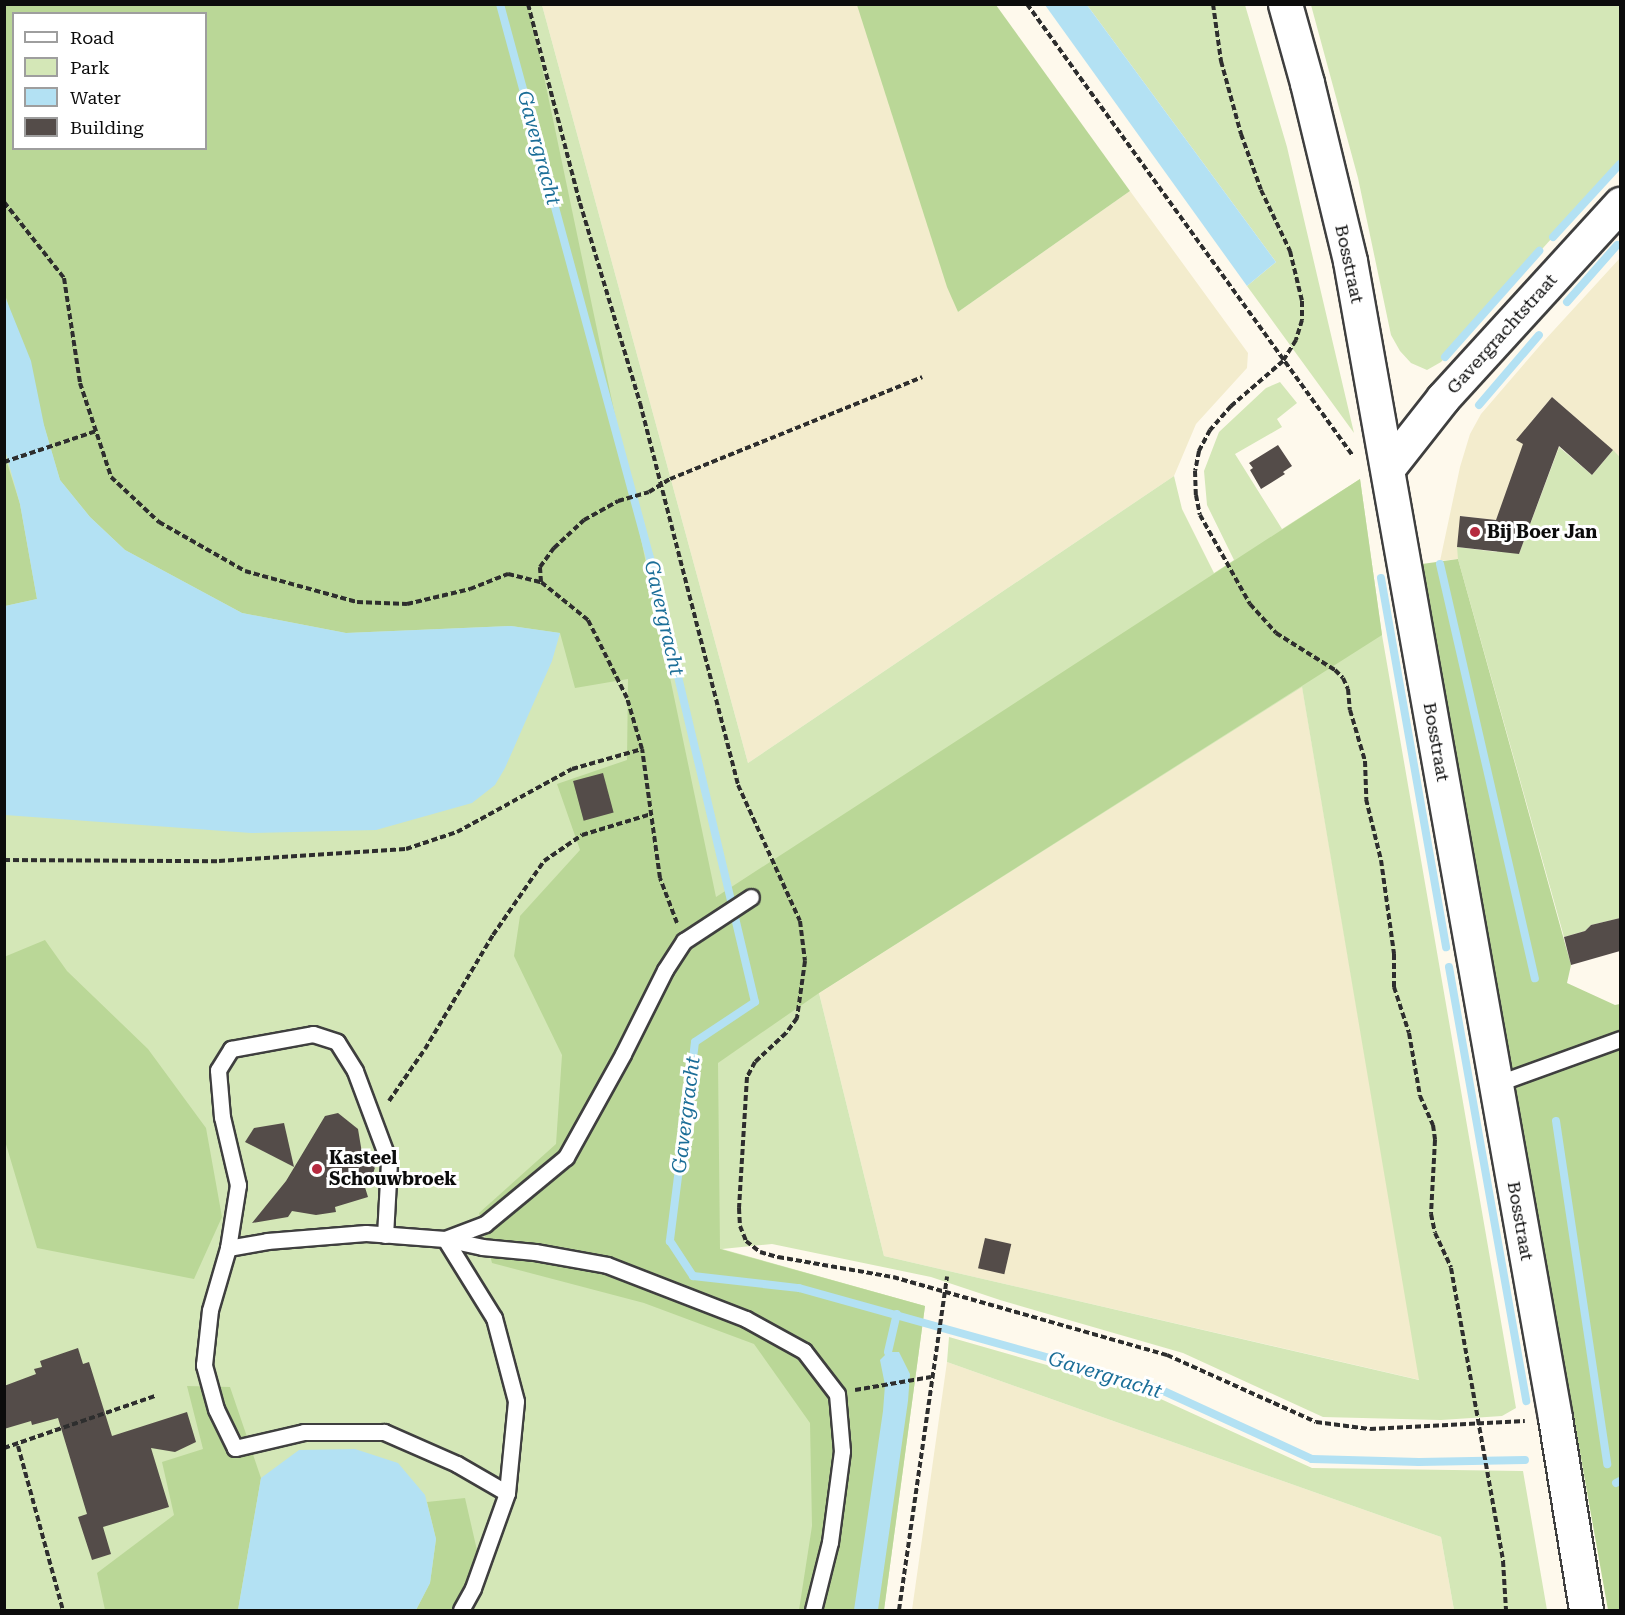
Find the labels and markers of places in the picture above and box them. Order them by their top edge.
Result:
place label: Bij Boer Jan [1487,521,1597,543]
marker: Bij Boer Jan [1468,525,1482,539]
place label: Kasteel Schouwbroek [329,1148,457,1190]
marker: Kasteel Schouwbroek [310,1162,324,1176]

